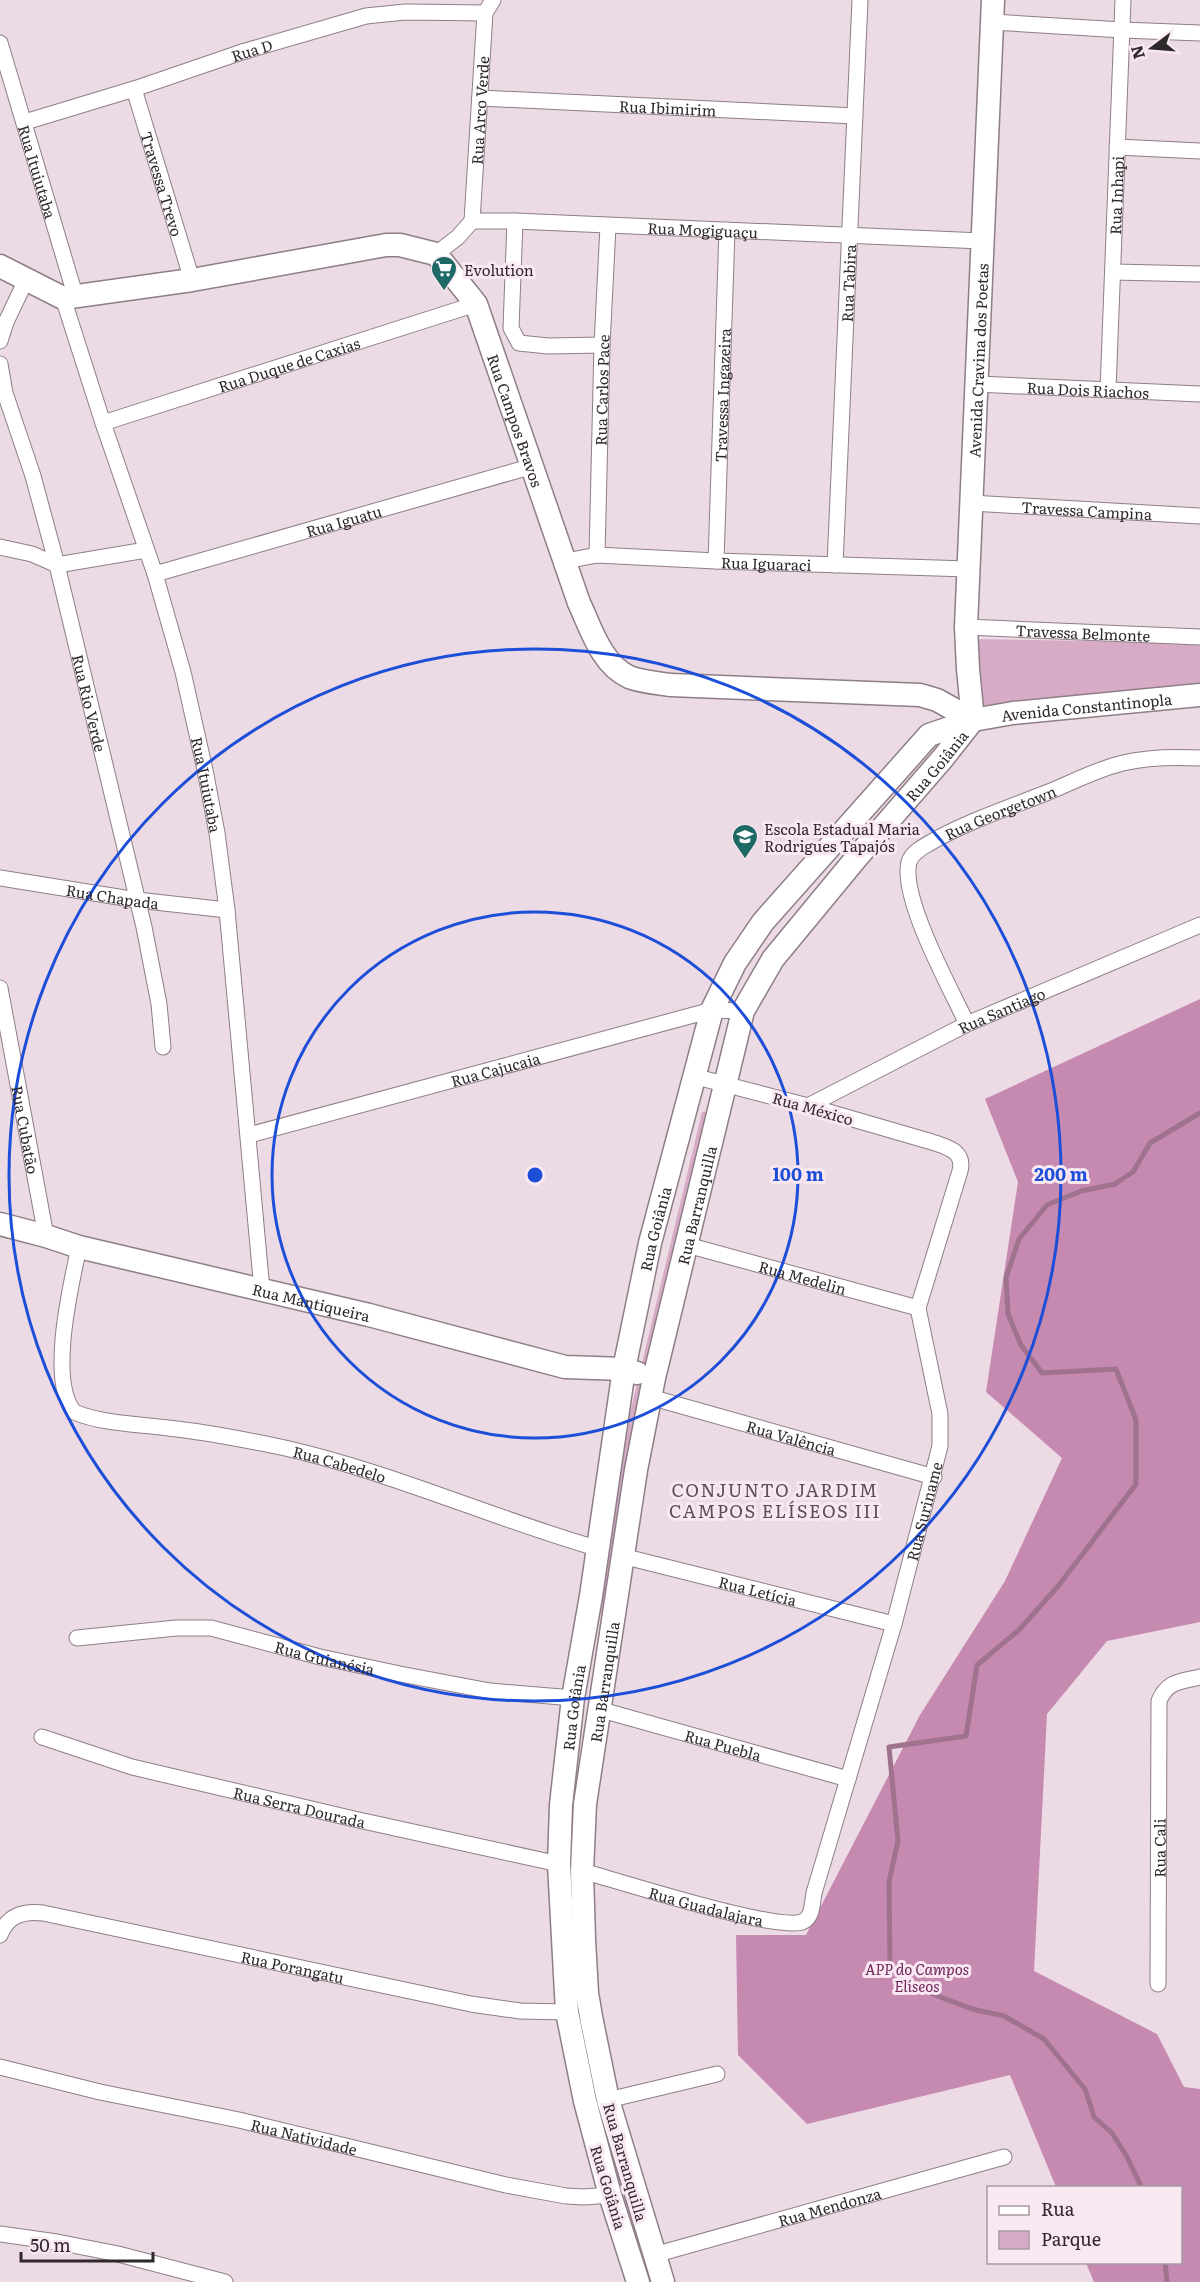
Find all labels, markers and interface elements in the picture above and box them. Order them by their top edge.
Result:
north arrow [1122,18,1182,78]
street label: Rua D [228,32,275,67]
text: N [1123,43,1150,62]
street label: Rua Arco Verde [464,55,494,165]
street label: Rua Ibimirim [619,93,717,121]
street label: Rua Ituiutaba [13,122,63,222]
street label: Travessa Trevo [136,128,190,239]
street label: Rua Inhapi [1102,155,1129,235]
street label: Rua Mogiguaçu [647,215,759,243]
street label: Rua Tabira [834,243,861,323]
supermarket icon: Evolution [429,254,459,292]
place label: Evolution [464,258,534,281]
street label: Avenida Cravina dos Poetas [962,263,993,458]
street label: Travessa Ingazeira [708,327,735,462]
street label: Rua Duque de Caxias [215,330,363,397]
street label: Rua Carlos Pace [588,334,614,446]
street label: Rua Campos Bravos [482,350,550,490]
street label: Rua Dois Riachos [1026,375,1150,403]
street label: Travessa Campina [1021,494,1154,525]
street label: Rua Iguatu [303,498,385,542]
street label: Rua Iguaraci [721,550,812,576]
street label: Travessa Belmonte [1015,618,1151,646]
street label: Rua Rio Verde [67,652,113,754]
street label: Avenida Constantinopla [999,686,1174,726]
street label: Rua Goiânia [899,724,973,806]
street label: Rua Ituiutaba [186,735,228,835]
street label: Rua Georgetown [940,779,1059,845]
place label: Escola Estadual Maria Rodrigues Tapajós [764,817,921,857]
school or university icon: Escola Estadual Maria Rodrigues Tapajós [730,822,760,860]
street label: Rua Chapada [65,877,161,914]
street label: Rua Santiago [953,981,1049,1039]
street label: Rua Cajucaia [448,1045,543,1092]
street label: Rua Cubatão [7,1083,46,1176]
street label: Rua México [770,1086,856,1131]
street label: Rua Barranquilla [670,1142,722,1267]
text: 100 m [772,1160,824,1187]
text: 200 m [1034,1160,1088,1187]
centre of rings [525,1165,545,1185]
street label: Rua Goiânia [633,1183,676,1273]
street label: Rua Medelin [756,1254,849,1300]
street label: Rua Mantiqueira [250,1277,374,1327]
street label: Rua Valência [744,1413,840,1461]
street label: Rua Cabedelo [291,1439,390,1488]
street label: Rua Suriname [899,1459,947,1563]
district label: CONJUNTO JARDIM CAMPOS ELÍSEOS III [669,1476,881,1524]
street label: Rua Letícia [716,1569,800,1611]
street label: Rua Barranquilla [583,1619,624,1744]
street label: Rua Guianésia [272,1634,378,1680]
street label: Rua Goiânia [556,1662,590,1752]
street label: Rua Puebla [682,1722,765,1766]
street label: Rua Serra Dourada [231,1780,369,1833]
street label: Rua Cali [1147,1818,1170,1878]
street label: Rua Guadalajara [646,1880,766,1931]
street label: Rua Porangatu [239,1944,347,1988]
park label: APP do Campos Elíseos [865,1957,969,1997]
street label: Rua Barranquilla [598,2100,654,2225]
street label: Rua Natividade [249,2112,360,2160]
street label: Rua Goiânia [585,2142,633,2233]
street label: Rua Mendonza [775,2180,884,2231]
legend [987,2186,1182,2264]
text: Rua [1041,2195,1075,2222]
scale bar [21,2225,153,2263]
text: Parque [1041,2225,1101,2252]
text: 50 m [30,2231,71,2258]

